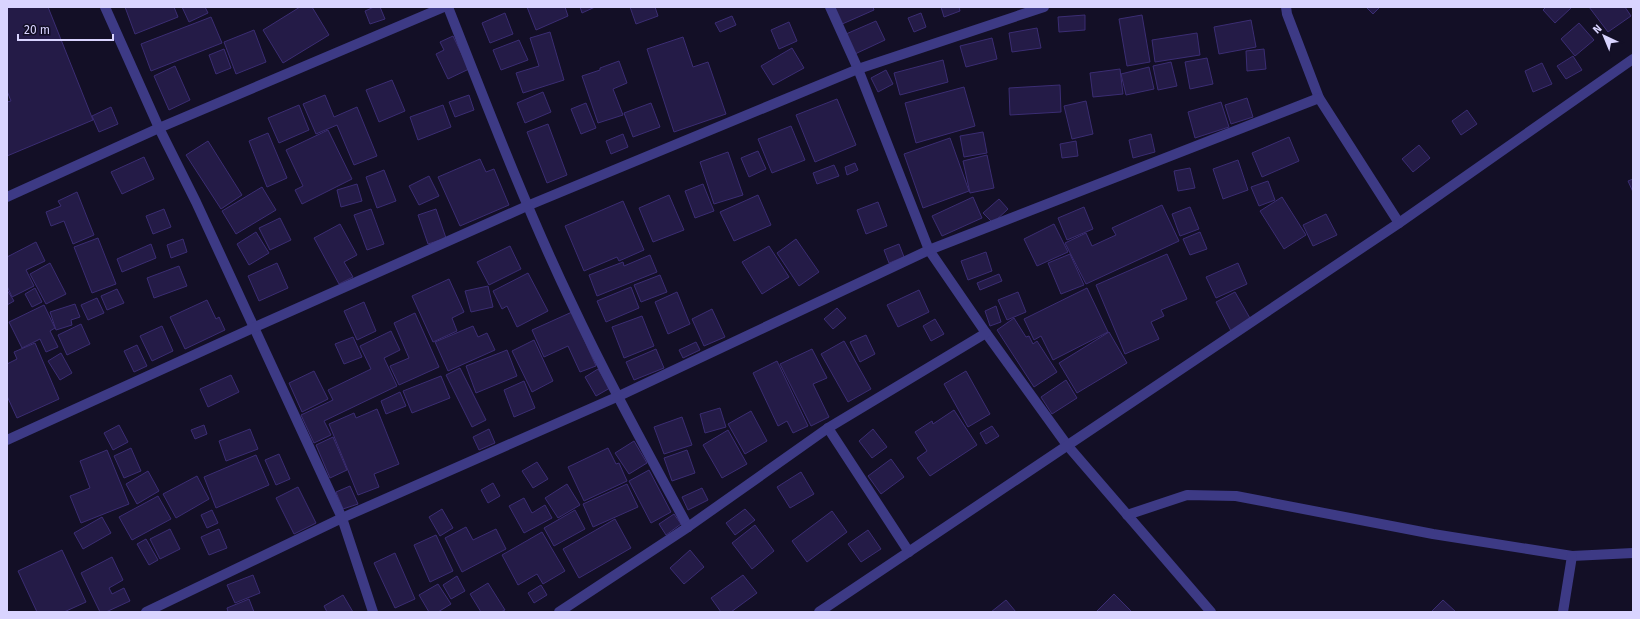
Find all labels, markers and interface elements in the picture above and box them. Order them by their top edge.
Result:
scale bar [18,16,113,42]
north arrow [1584,16,1624,56]
text: N [1590,22,1605,36]
text: 20 m [24,23,50,37]

